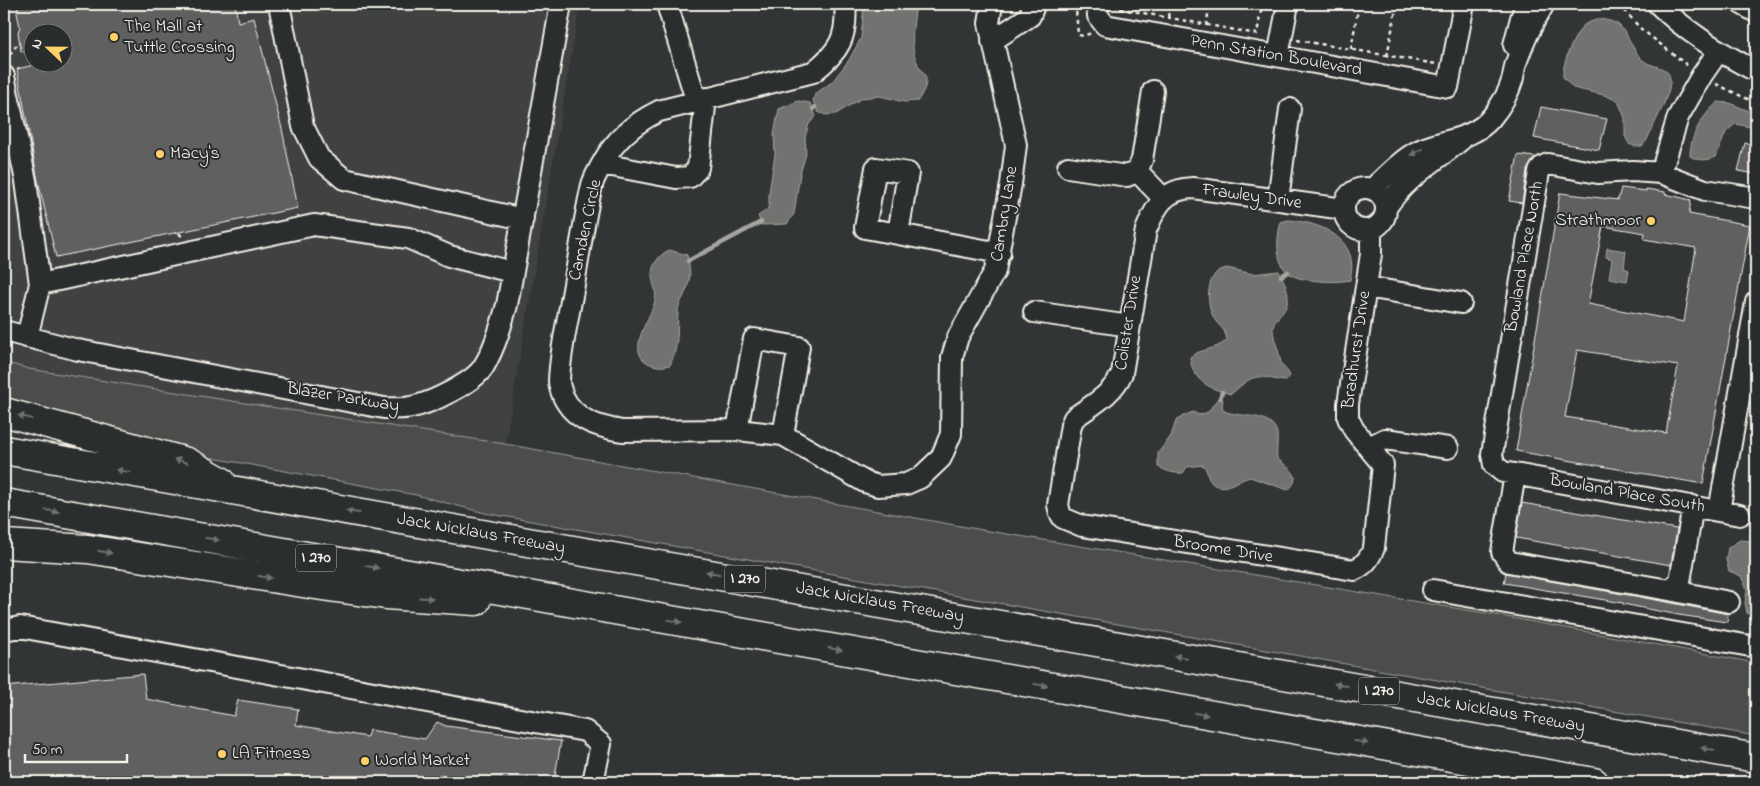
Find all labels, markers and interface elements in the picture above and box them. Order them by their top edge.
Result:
place label: The Mall at Tuttle Crossing [124,14,235,62]
north arrow [22,22,72,72]
street label: Penn Station Boulevard [1188,28,1364,84]
marker: The Mall at Tuttle Crossing [108,31,120,43]
text: N [26,35,49,52]
place label: Macy's [170,141,220,167]
marker: Macy's [154,148,166,160]
one-way arrow [1410,148,1425,156]
street label: Cambry Lane [985,163,1026,264]
street label: Camden Circle [563,176,610,283]
street label: Frawley Drive [1200,177,1304,217]
street label: Bowland Place North [1499,179,1551,336]
place label: Strathmoor [1555,208,1641,234]
marker: Strathmoor [1645,215,1657,227]
street label: Colister Drive [1109,273,1149,372]
street label: Bradhurst Drive [1336,288,1378,412]
street label: Blazer Parkway [284,376,401,420]
one-way arrow [17,413,32,421]
one-way arrow [173,457,188,465]
one-way arrow [114,466,130,474]
street label: Bowland Place South [1546,467,1707,520]
street label: Jack Nicklaus Freeway [395,506,567,562]
one-way arrow [345,507,361,515]
one-way arrow [44,508,60,516]
street label: Broome Drive [1170,529,1276,571]
one-way arrow [204,536,220,544]
road number: I 270 [296,544,336,572]
one-way arrow [97,548,113,556]
one-way arrow [364,564,380,572]
road number: I 270 [725,566,765,592]
one-way arrow [705,569,721,577]
one-way arrow [258,573,274,581]
street label: Jack Nicklaus Freeway [794,575,966,631]
one-way arrow [418,594,434,602]
one-way arrow [668,617,684,625]
one-way arrow [828,645,843,653]
one-way arrow [1173,652,1189,660]
road number: I 270 [1359,678,1399,704]
one-way arrow [1333,680,1349,688]
one-way arrow [1033,682,1049,690]
street label: Jack Nicklaus Freeway [1415,685,1587,741]
one-way arrow [1193,710,1209,718]
scale bar [25,731,128,763]
one-way arrow [1353,738,1369,746]
text: 50 m [32,739,63,761]
place label: LA Fitness [232,741,310,767]
one-way arrow [1700,745,1716,753]
marker: LA Fitness [216,748,228,760]
place label: World Market [375,748,470,774]
marker: World Market [359,755,371,767]

